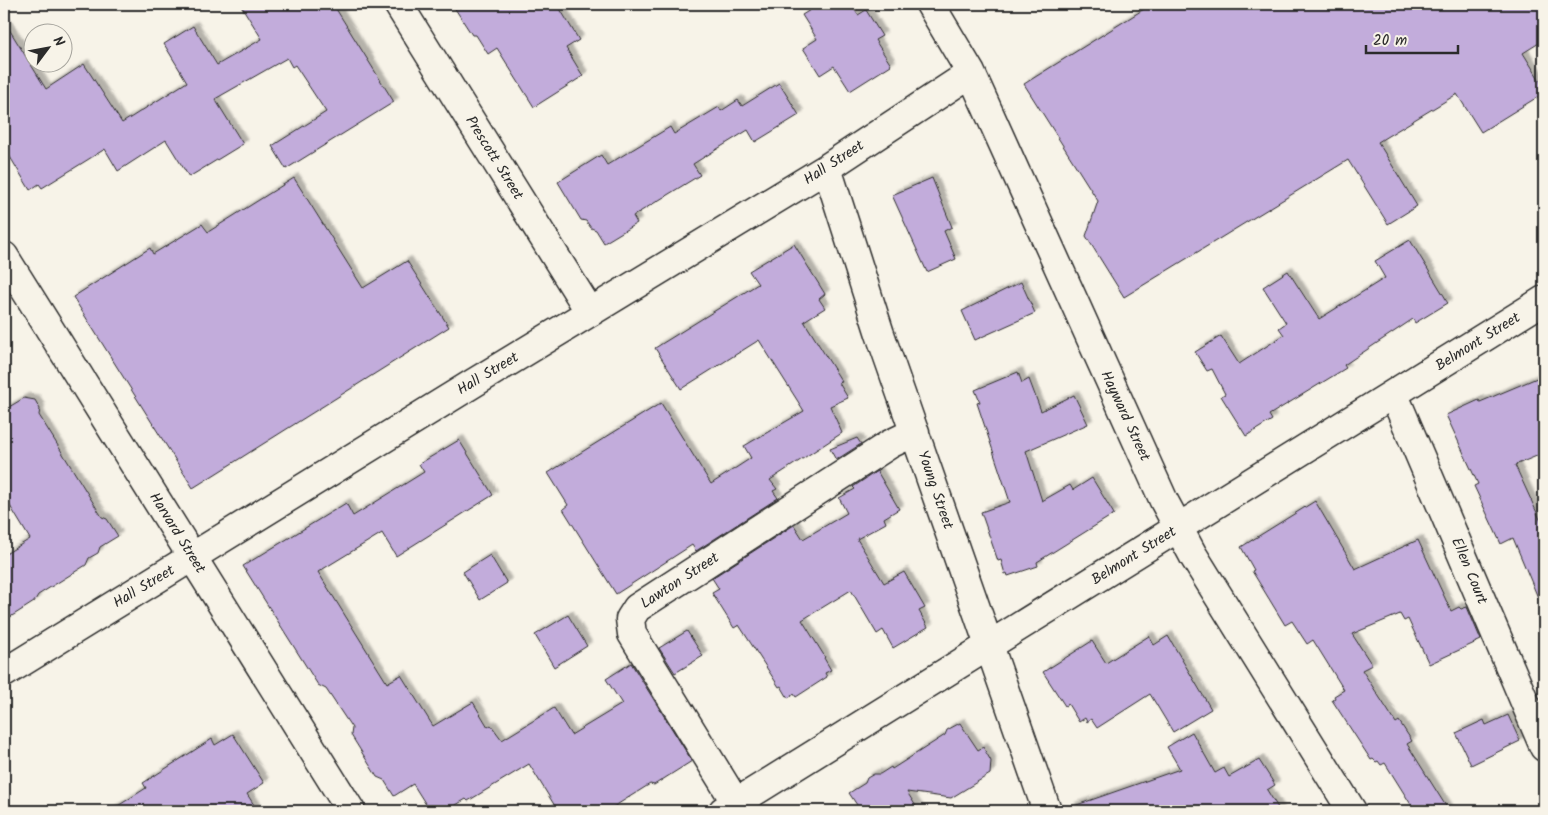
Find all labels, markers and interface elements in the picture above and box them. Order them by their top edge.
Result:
north arrow [22,22,72,72]
scale bar [1366,22,1458,54]
text: 20 m [1373,29,1407,53]
text: N [47,32,70,51]
street label: Prescott Street [459,111,530,205]
street label: Hall Street [799,134,869,192]
street label: Belmont Street [1431,306,1525,378]
street label: Hall Street [452,346,524,402]
street label: Hayward Street [1093,367,1157,466]
street label: Young Street [910,447,960,533]
street label: Harvard Street [142,488,212,579]
street label: Belmont Street [1087,520,1181,592]
street label: Ellen Court [1444,534,1494,608]
street label: Lawton Street [636,546,724,616]
street label: Hall Street [108,559,180,615]

